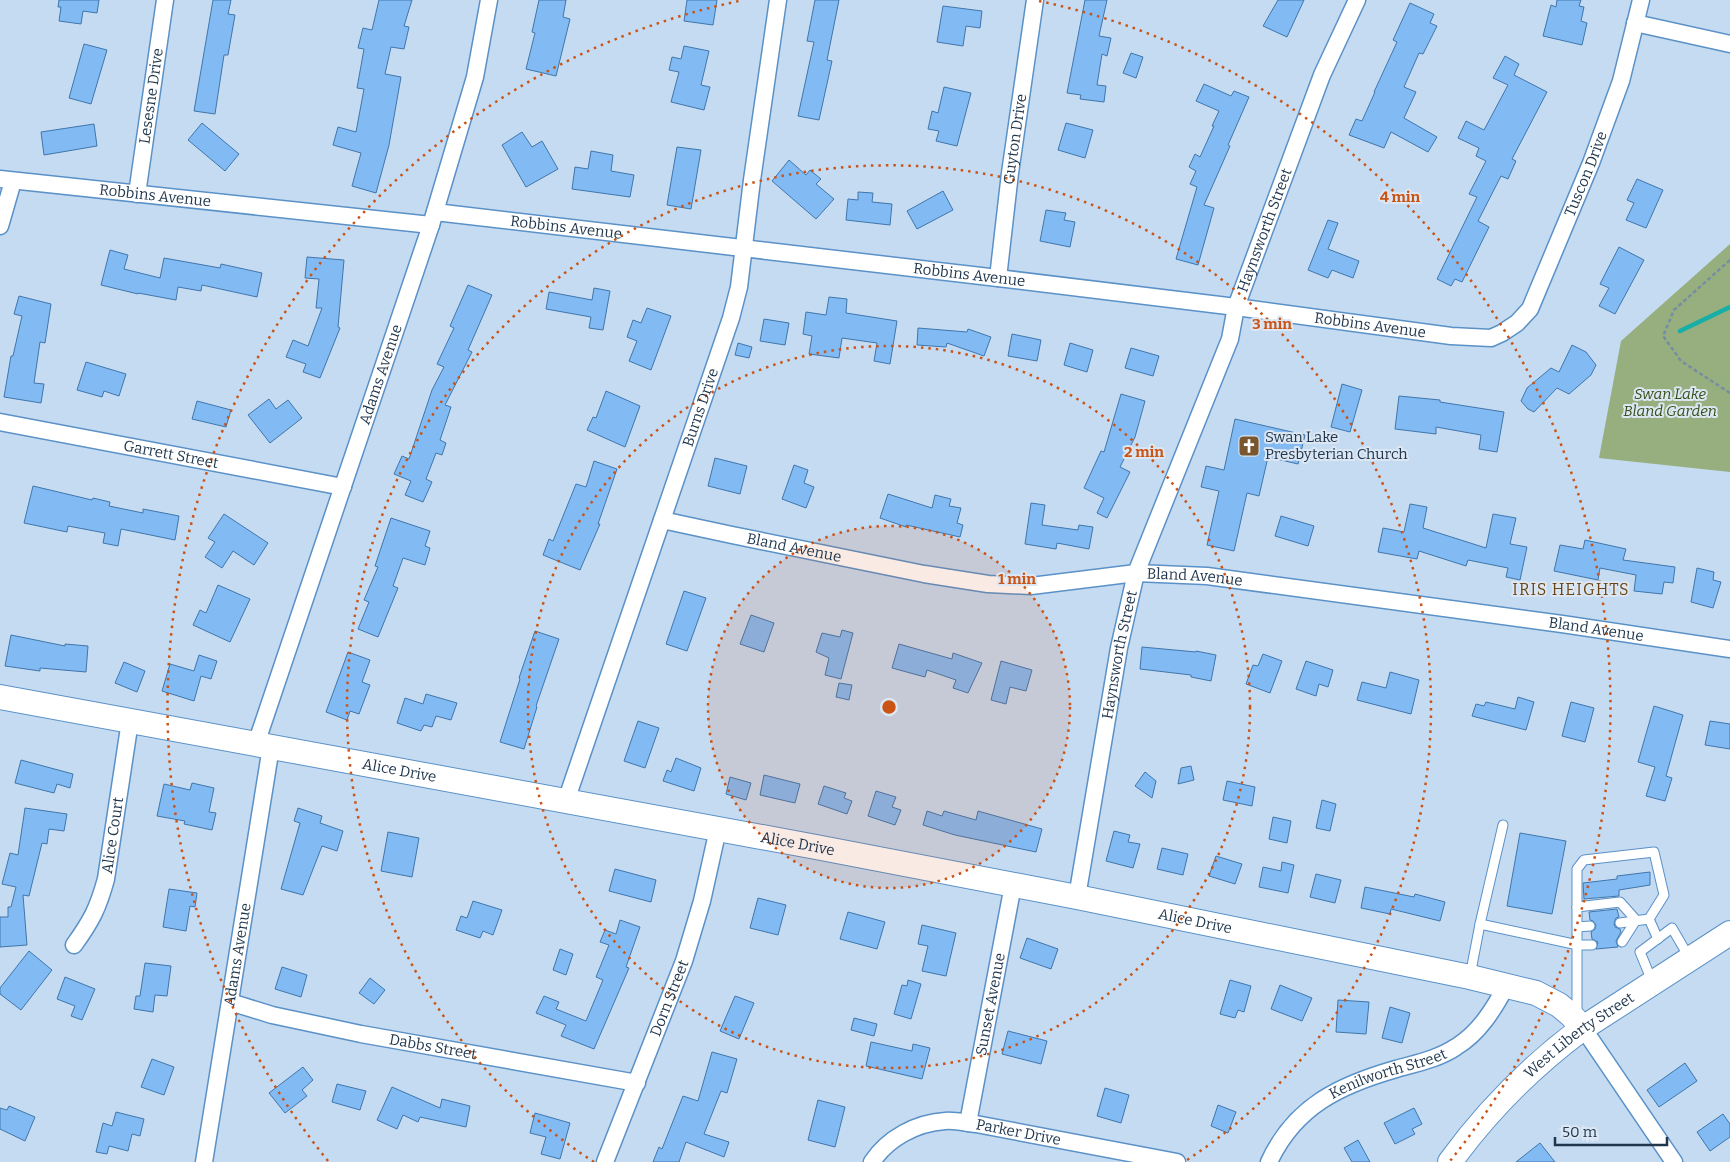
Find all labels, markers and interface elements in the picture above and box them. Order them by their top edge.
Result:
street label: Lesesne Drive [135,47,167,145]
street label: Guyton Drive [1000,93,1030,185]
street label: Tuscon Drive [1561,129,1611,219]
street label: Haynsworth Street [1233,165,1296,295]
street label: Robbins Avenue [98,181,212,210]
text: 4 min [1380,188,1421,206]
street label: Robbins Avenue [509,212,623,243]
street label: Robbins Avenue [912,259,1026,290]
street label: Robbins Avenue [1313,309,1427,342]
text: 3 min [1252,315,1292,333]
street label: Adams Avenue [355,322,406,427]
street label: Burns Drive [679,366,722,449]
park label: Swan Lake Bland Garden [1623,385,1717,420]
place label: Swan Lake Presbyterian Church [1265,428,1408,463]
church icon: Swan Lake Presbyterian Church [1237,434,1261,458]
street label: Garrett Street [122,437,221,472]
text: 2 min [1124,443,1164,461]
street label: Bland Avenue [745,529,843,566]
street label: Bland Avenue [1146,564,1244,590]
text: 1 min [998,570,1036,588]
district label: IRIS HEIGHTS [1512,580,1630,599]
street label: Haynsworth Street [1098,588,1141,720]
street label: Bland Avenue [1547,613,1645,645]
centre of rings [880,698,898,716]
street label: Alice Drive [361,755,438,786]
street label: Alice Court [98,795,127,875]
street label: Alice Drive [759,828,836,859]
street label: Adams Avenue [220,902,255,1008]
street label: Alice Drive [1157,905,1234,937]
street label: Sunset Avenue [972,951,1009,1057]
street label: Dorn Street [646,957,693,1039]
street label: West Liberty Street [1520,988,1638,1082]
street label: Dabbs Street [388,1030,479,1063]
street label: Kenilworth Street [1326,1044,1450,1103]
scale bar [1555,1114,1668,1146]
street label: Parker Drive [975,1115,1062,1149]
text: 50 m [1562,1123,1598,1141]

